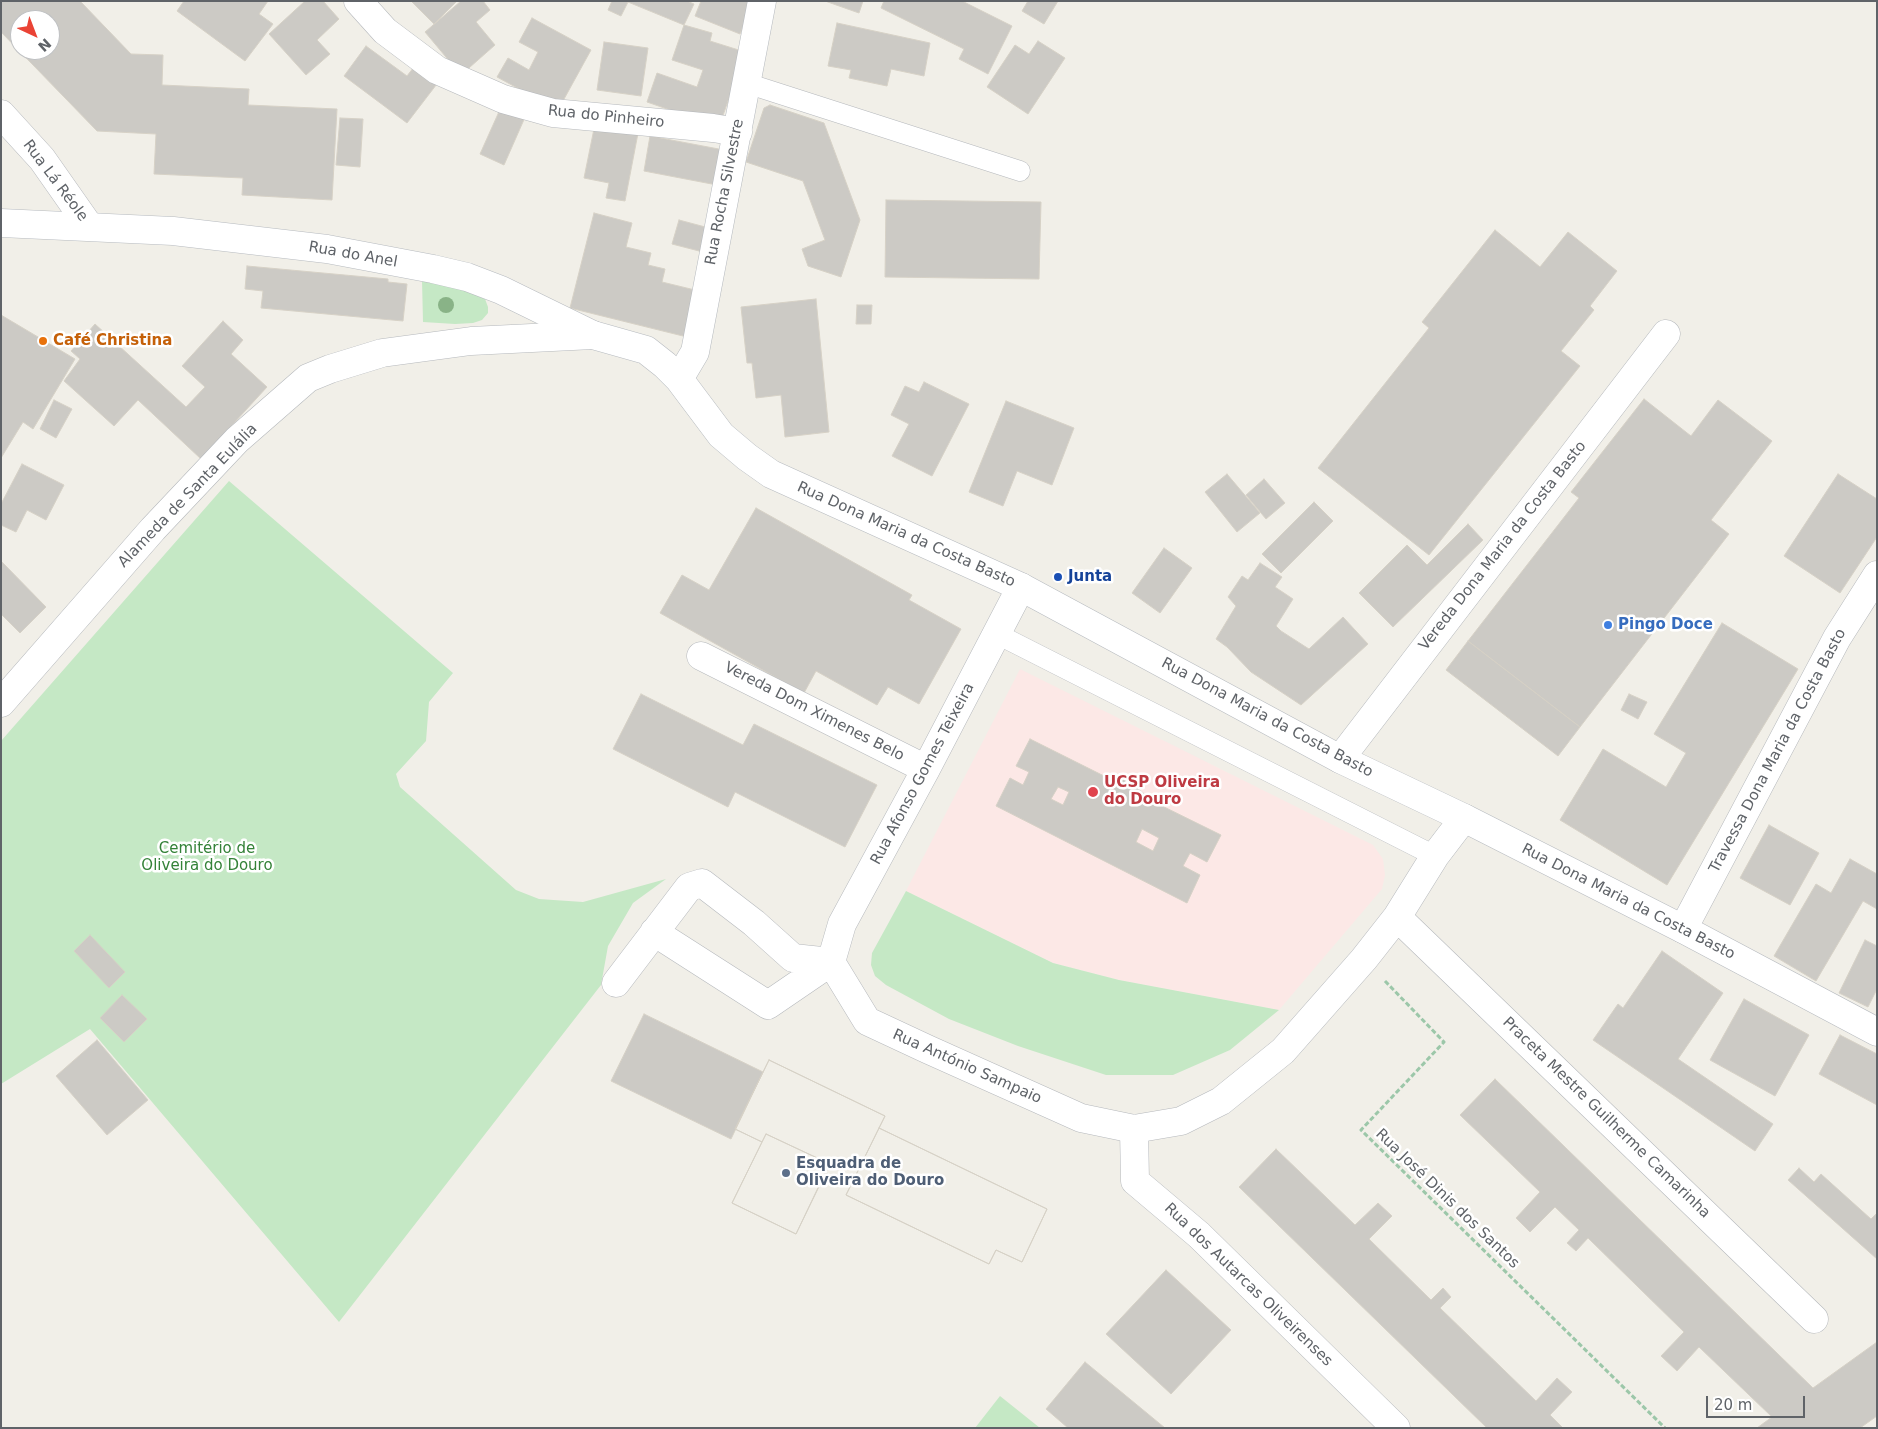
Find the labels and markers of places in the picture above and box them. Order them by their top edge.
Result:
place label: Café Christina [53,332,172,350]
marker: Café Christina [37,335,49,347]
place label: Junta [1068,568,1112,586]
marker: Junta [1052,571,1064,583]
place label: Pingo Doce [1618,616,1713,634]
marker: Pingo Doce [1602,619,1614,631]
place label: UCSP Oliveira do Douro [1104,774,1220,809]
marker: UCSP Oliveira do Douro [1086,785,1100,799]
place label: Esquadra de Oliveira do Douro [796,1155,944,1190]
marker: Esquadra de Oliveira do Douro [780,1167,792,1179]

